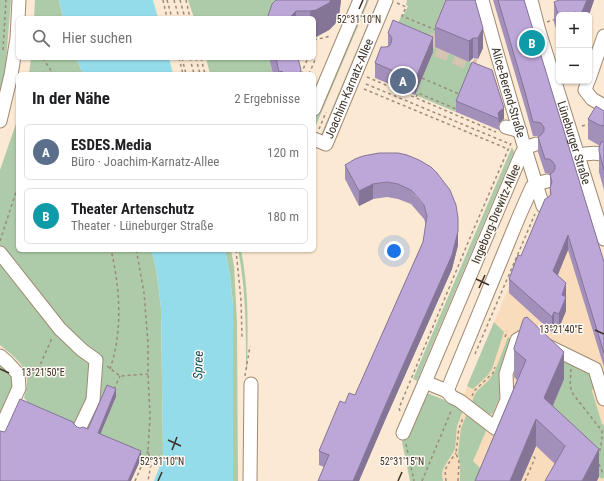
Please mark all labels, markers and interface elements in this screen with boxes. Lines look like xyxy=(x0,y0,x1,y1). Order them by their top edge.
map controls xyxy=(556,12,592,84)
button: + xyxy=(556,12,592,48)
text: 52°31'10"N xyxy=(337,14,381,25)
search box xyxy=(16,16,316,60)
icon: search xyxy=(30,27,52,49)
pin: B xyxy=(519,28,545,58)
text: Hier suchen xyxy=(62,29,132,47)
street label: Joachim-Karnatz-Allee xyxy=(322,36,376,141)
street label: Alice-Berend-Straße xyxy=(488,45,528,140)
button: − xyxy=(556,48,592,84)
pin: A xyxy=(390,66,416,96)
text: In der Nähe xyxy=(32,88,110,108)
text: 2 Ergebnisse xyxy=(234,91,300,106)
street label: Lüneburger Straße xyxy=(554,99,594,187)
text: ESDES.Media xyxy=(71,136,152,154)
text: A xyxy=(42,145,50,160)
text: 120 m xyxy=(267,145,299,160)
text: Büro · Joachim-Karnatz-Allee xyxy=(71,154,219,169)
street label: Ingeborg-Drewitz-Allee xyxy=(469,162,523,266)
text: Theater Artenschutz xyxy=(71,200,194,218)
text: B xyxy=(42,209,50,224)
text: 180 m xyxy=(267,209,299,224)
text: Theater · Lüneburger Straße xyxy=(71,218,213,233)
your location xyxy=(384,241,404,261)
text: 13°21'40"E xyxy=(539,324,583,335)
water label: Spree xyxy=(190,351,206,379)
text: 13°21'50"E xyxy=(21,367,65,378)
text: 52°31'10"N xyxy=(140,456,184,467)
text: 52°31'15"N xyxy=(380,456,424,467)

